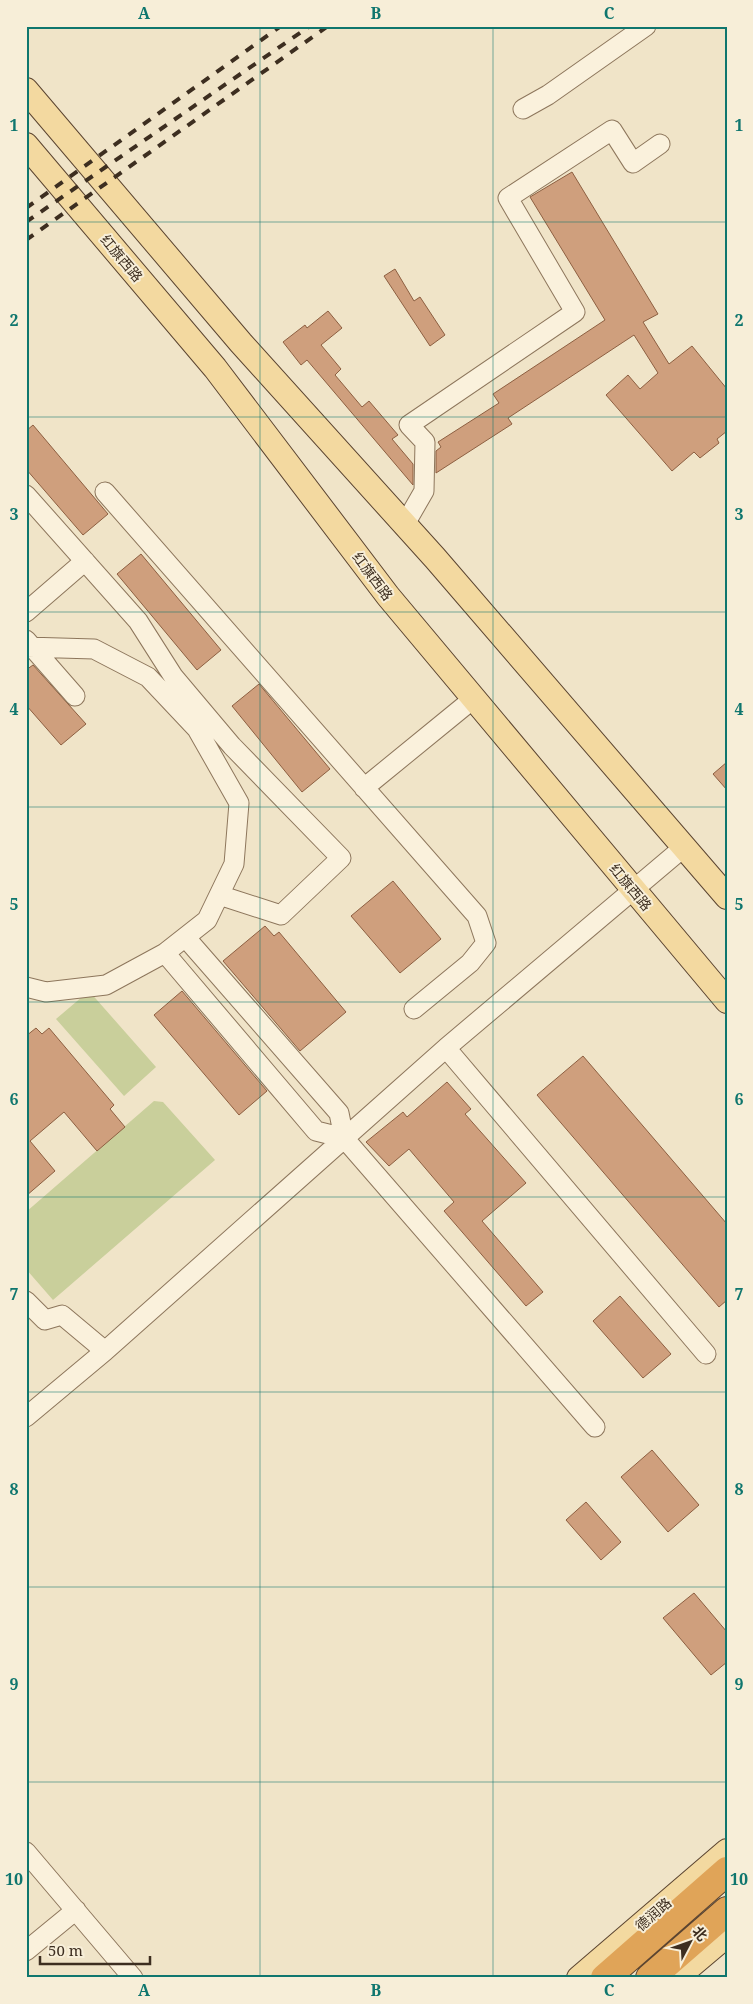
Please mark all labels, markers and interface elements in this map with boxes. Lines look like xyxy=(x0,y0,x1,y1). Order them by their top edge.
text: A xyxy=(138,2,151,24)
text: B xyxy=(371,2,382,24)
text: C xyxy=(604,2,615,24)
text: 1 xyxy=(9,114,19,136)
text: 1 xyxy=(734,114,744,136)
street label: 红旗西路 xyxy=(97,230,147,286)
text: 2 xyxy=(9,309,19,331)
text: 2 xyxy=(734,309,744,331)
text: 3 xyxy=(9,503,19,525)
text: 3 xyxy=(734,503,744,525)
street label: 红旗西路 xyxy=(349,548,397,604)
text: 4 xyxy=(9,698,19,720)
text: 4 xyxy=(734,698,744,720)
street label: 红旗西路 xyxy=(606,859,656,915)
text: 5 xyxy=(9,893,19,915)
text: 5 xyxy=(734,893,744,915)
text: 6 xyxy=(9,1088,19,1110)
text: 6 xyxy=(734,1088,744,1110)
text: 7 xyxy=(9,1283,19,1305)
text: 7 xyxy=(734,1283,744,1305)
text: 8 xyxy=(9,1478,19,1500)
text: 8 xyxy=(734,1478,744,1500)
text: 9 xyxy=(9,1673,19,1695)
text: 9 xyxy=(734,1673,744,1695)
text: 10 xyxy=(5,1868,23,1890)
text: 10 xyxy=(730,1868,748,1890)
street label: 德润路 xyxy=(631,1893,675,1935)
north arrow xyxy=(666,1916,716,1966)
text: 北 xyxy=(688,1922,712,1945)
scale bar xyxy=(40,1934,150,1966)
text: 50 m xyxy=(48,1940,83,1960)
text: A xyxy=(138,1979,151,2001)
text: B xyxy=(371,1979,382,2001)
text: C xyxy=(604,1979,615,2001)

